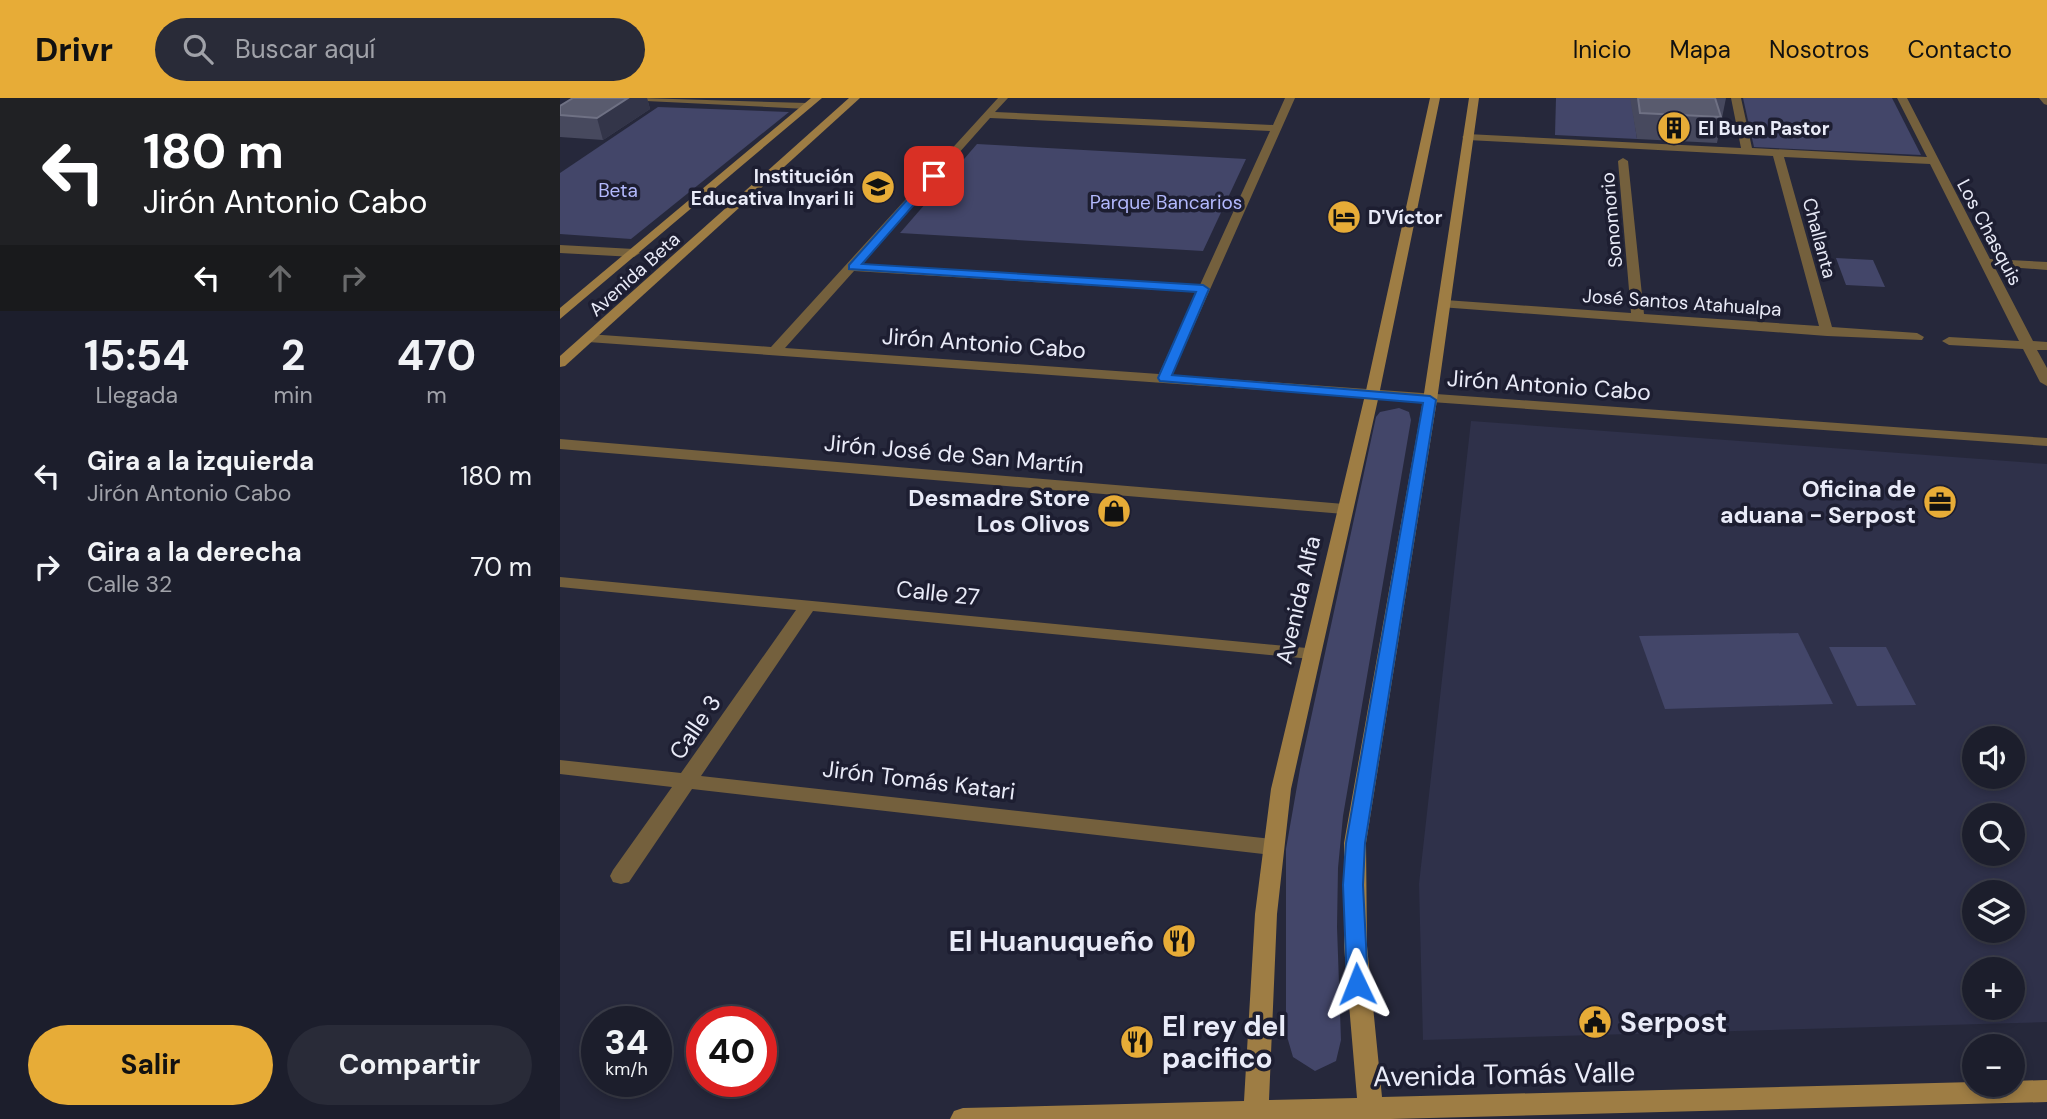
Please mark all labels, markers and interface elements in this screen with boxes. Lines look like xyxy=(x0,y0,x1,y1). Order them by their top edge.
search box xyxy=(155,18,645,81)
text: Drivr xyxy=(35,28,113,71)
icon: search xyxy=(179,30,217,68)
text: Buscar aquí xyxy=(235,32,375,66)
text: Inicio xyxy=(1573,34,1632,65)
text: Mapa xyxy=(1670,34,1731,65)
text: Nosotros xyxy=(1769,34,1870,65)
text: Contacto xyxy=(1908,34,2012,65)
building icon: El Buen Pastor xyxy=(1655,109,1693,147)
place label: El Buen Pastor xyxy=(1698,116,1830,141)
text: 180 m xyxy=(143,119,284,183)
icon: left xyxy=(28,126,119,217)
pin xyxy=(904,146,964,206)
icon: arrive xyxy=(915,157,953,195)
place label: Institución Educativa Inyari Ii xyxy=(691,164,854,211)
school or university icon: Institución Educativa Inyari Ii xyxy=(859,168,897,206)
street label: Sonomorio xyxy=(1595,171,1628,269)
street label: Los Chasquis xyxy=(1951,175,2028,290)
park label: Beta xyxy=(598,178,638,203)
text: Jirón Antonio Cabo xyxy=(143,181,427,223)
park label: Parque Bancarios xyxy=(1090,190,1242,215)
street label: Challanta xyxy=(1797,195,1842,281)
hotel icon: D'Víctor xyxy=(1325,198,1363,236)
place label: D'Víctor xyxy=(1368,205,1443,230)
street label: Avenida Beta xyxy=(583,227,685,322)
icon: left xyxy=(188,259,226,297)
icon: ahead xyxy=(261,259,299,297)
icon: right xyxy=(334,259,372,297)
street label: José Santos Atahualpa xyxy=(1581,283,1782,322)
street label: Jirón Antonio Cabo xyxy=(881,321,1087,365)
text: 15:54 xyxy=(84,328,190,383)
text: 2 xyxy=(281,328,305,383)
text: 470 xyxy=(397,328,476,383)
street label: Jirón Antonio Cabo xyxy=(1446,363,1652,407)
text: Llegada xyxy=(96,380,178,410)
text: min xyxy=(274,380,313,410)
text: m xyxy=(426,380,447,410)
street label: Jirón José de San Martín xyxy=(823,428,1085,480)
text: Gira a la izquierda xyxy=(87,444,314,478)
icon: left xyxy=(28,457,66,495)
text: 180 m xyxy=(460,459,532,493)
place label: Oficina de aduana - Serpost xyxy=(1720,474,1916,530)
text: Jirón Antonio Cabo xyxy=(87,478,291,508)
place label: Desmadre Store Los Olivos xyxy=(908,483,1090,539)
office icon: Oficina de aduana - Serpost xyxy=(1921,483,1959,521)
shop icon: Desmadre Store Los Olivos xyxy=(1095,492,1133,530)
street label: Avenida Alfa xyxy=(1269,533,1327,667)
text: Gira a la derecha xyxy=(87,535,302,569)
icon: right xyxy=(28,548,66,586)
text: 70 m xyxy=(471,550,532,584)
text: Calle 32 xyxy=(87,569,172,599)
street label: Calle 27 xyxy=(895,574,981,612)
street label: Calle 3 xyxy=(662,689,728,765)
map controls xyxy=(1962,726,2025,1097)
button: sound xyxy=(1962,726,2025,789)
street label: Jirón Tomás Katari xyxy=(821,753,1017,807)
button: search xyxy=(1962,803,2025,866)
button: layers xyxy=(1962,880,2025,943)
restaurant icon: El Huanuqueño xyxy=(1160,922,1198,960)
place label: El Huanuqueño xyxy=(949,923,1154,960)
position arrow xyxy=(1320,947,1394,1021)
button: + xyxy=(1962,957,2025,1020)
public building icon: Serpost xyxy=(1576,1003,1614,1041)
place label: Serpost xyxy=(1620,1004,1727,1041)
speed limit sign: 40 xyxy=(686,1006,777,1097)
place label: El rey del pacifico xyxy=(1162,1008,1286,1077)
text: 34 xyxy=(605,1019,648,1065)
restaurant icon: El rey del pacifico xyxy=(1118,1023,1156,1061)
button: Salir xyxy=(28,1025,273,1105)
button: Compartir xyxy=(287,1025,532,1105)
button: − xyxy=(1962,1034,2025,1097)
street label: Avenida Tomás Valle xyxy=(1372,1054,1636,1095)
text: km/h xyxy=(605,1057,648,1081)

